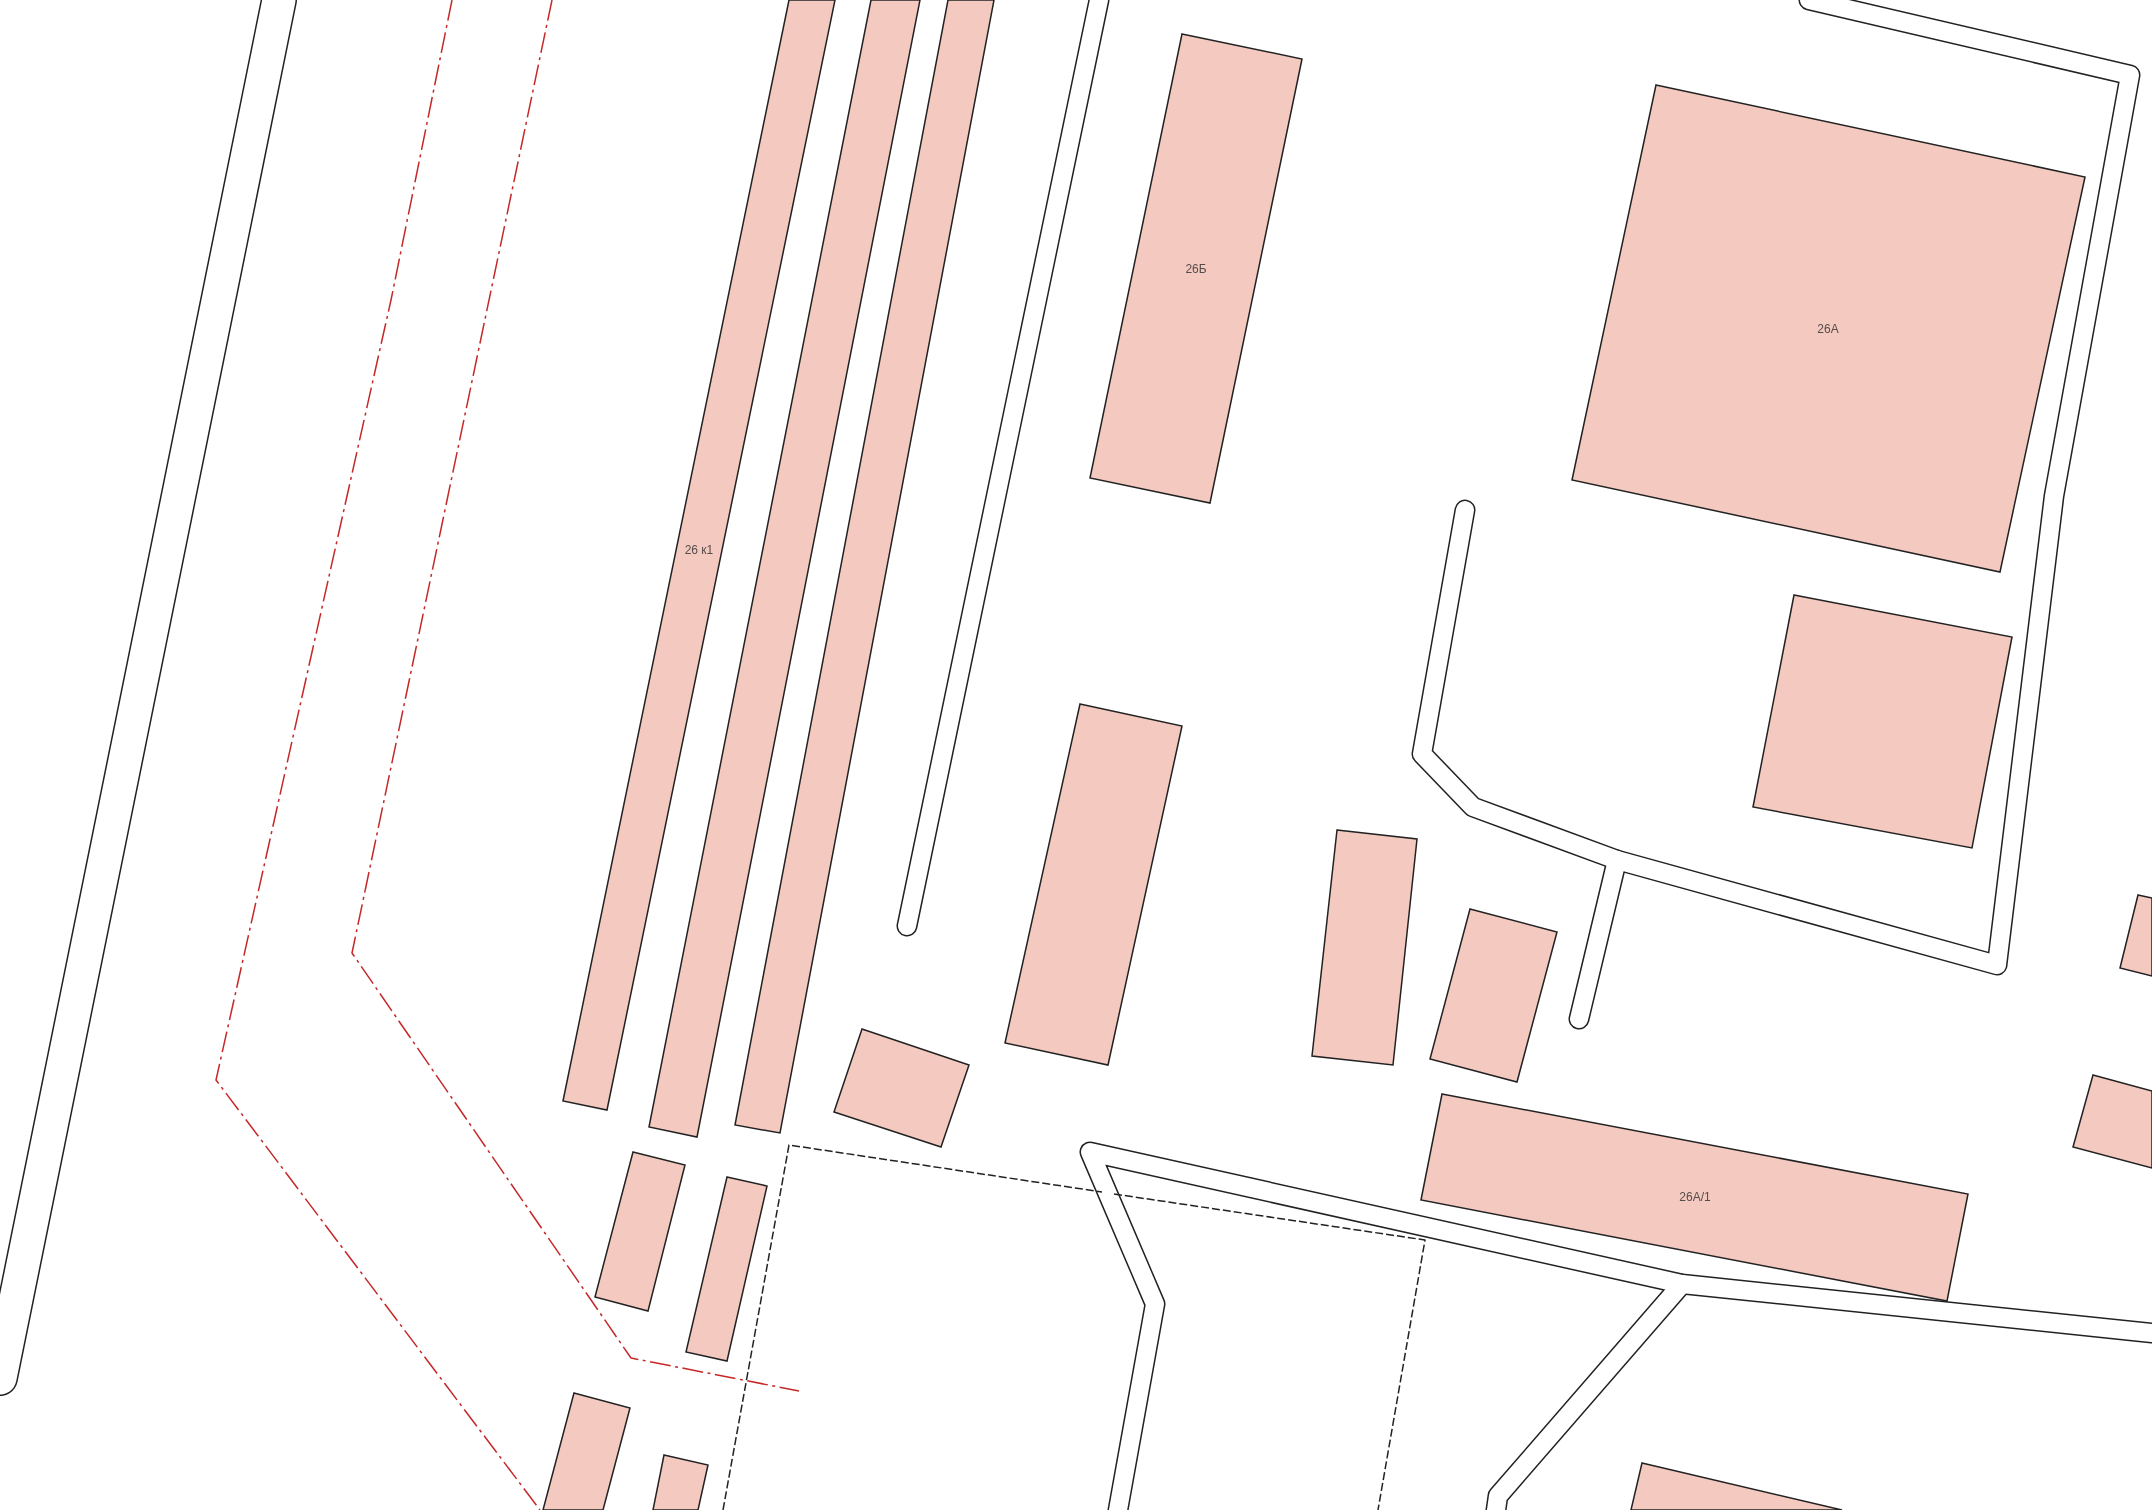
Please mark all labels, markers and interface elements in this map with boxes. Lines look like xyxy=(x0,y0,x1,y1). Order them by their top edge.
house number: 26Б xyxy=(1185,262,1207,276)
house number: 26А xyxy=(1817,322,1839,336)
house number: 26 к1 xyxy=(685,543,714,557)
house number: 26А/1 xyxy=(1679,1190,1711,1204)

